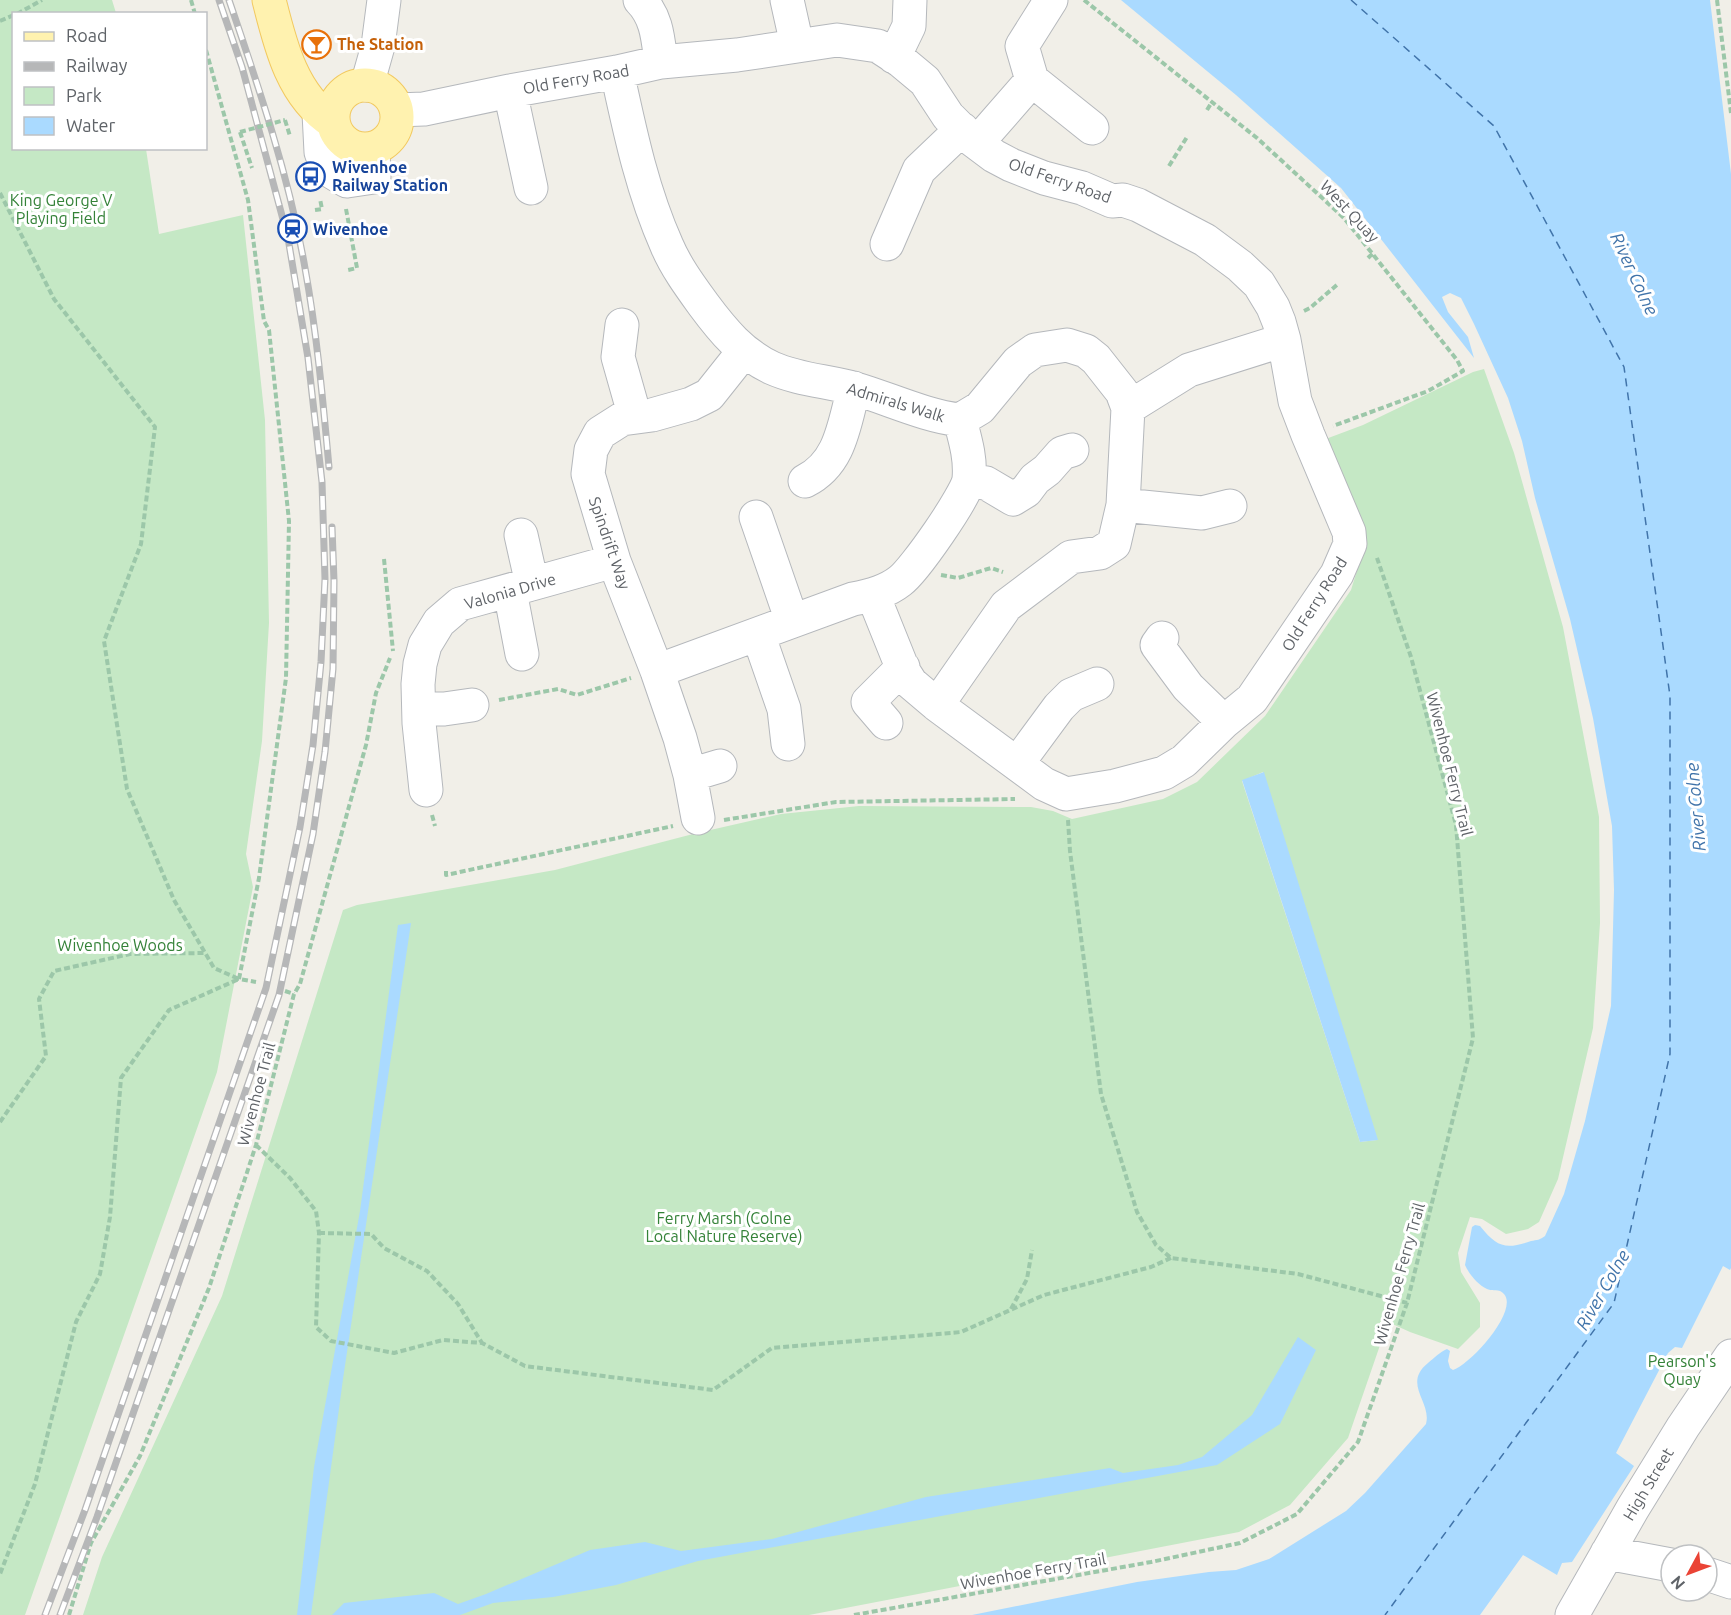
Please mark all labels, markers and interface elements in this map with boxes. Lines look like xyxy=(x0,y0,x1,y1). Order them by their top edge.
legend xyxy=(12,12,207,150)
text: Road xyxy=(66,25,108,45)
bar icon: The Station xyxy=(300,28,332,60)
place label: The Station xyxy=(337,35,424,53)
text: Railway xyxy=(66,55,128,75)
street label: Old Ferry Road xyxy=(521,61,631,97)
text: Park xyxy=(66,85,102,105)
text: Water xyxy=(66,115,116,135)
street label: Old Ferry Road xyxy=(1006,154,1114,206)
place label: Wivenhoe Railway Station xyxy=(332,158,448,194)
bus stop icon: Wivenhoe Railway Station xyxy=(295,160,327,192)
street label: West Quay xyxy=(1317,176,1383,246)
park label: King George V Playing Field xyxy=(10,191,112,227)
station icon: Wivenhoe xyxy=(276,213,308,245)
place label: Wivenhoe xyxy=(313,220,388,238)
water label: River Colne xyxy=(1607,229,1663,318)
street label: Admirals Walk xyxy=(845,379,947,425)
street label: Spindrift Way xyxy=(586,494,634,592)
street label: Old Ferry Road xyxy=(1278,554,1350,654)
street label: Valonia Drive xyxy=(462,569,558,613)
street label: Wivenhoe Ferry Trail xyxy=(1423,690,1477,838)
water label: River Colne xyxy=(1681,762,1709,852)
park label: Wivenhoe Woods xyxy=(57,936,183,954)
street label: Wivenhoe Trail xyxy=(234,1040,278,1148)
street label: Wivenhoe Ferry Trail xyxy=(1370,1201,1428,1347)
park label: Ferry Marsh (Colne Local Nature Reserve) xyxy=(646,1209,802,1246)
water label: River Colne xyxy=(1571,1246,1633,1333)
park label: Pearson's Quay xyxy=(1648,1352,1716,1388)
street label: High Street xyxy=(1619,1444,1677,1524)
north arrow xyxy=(1659,1543,1719,1603)
street label: Wivenhoe Ferry Trail xyxy=(959,1549,1107,1593)
text: N xyxy=(1667,1572,1688,1593)

